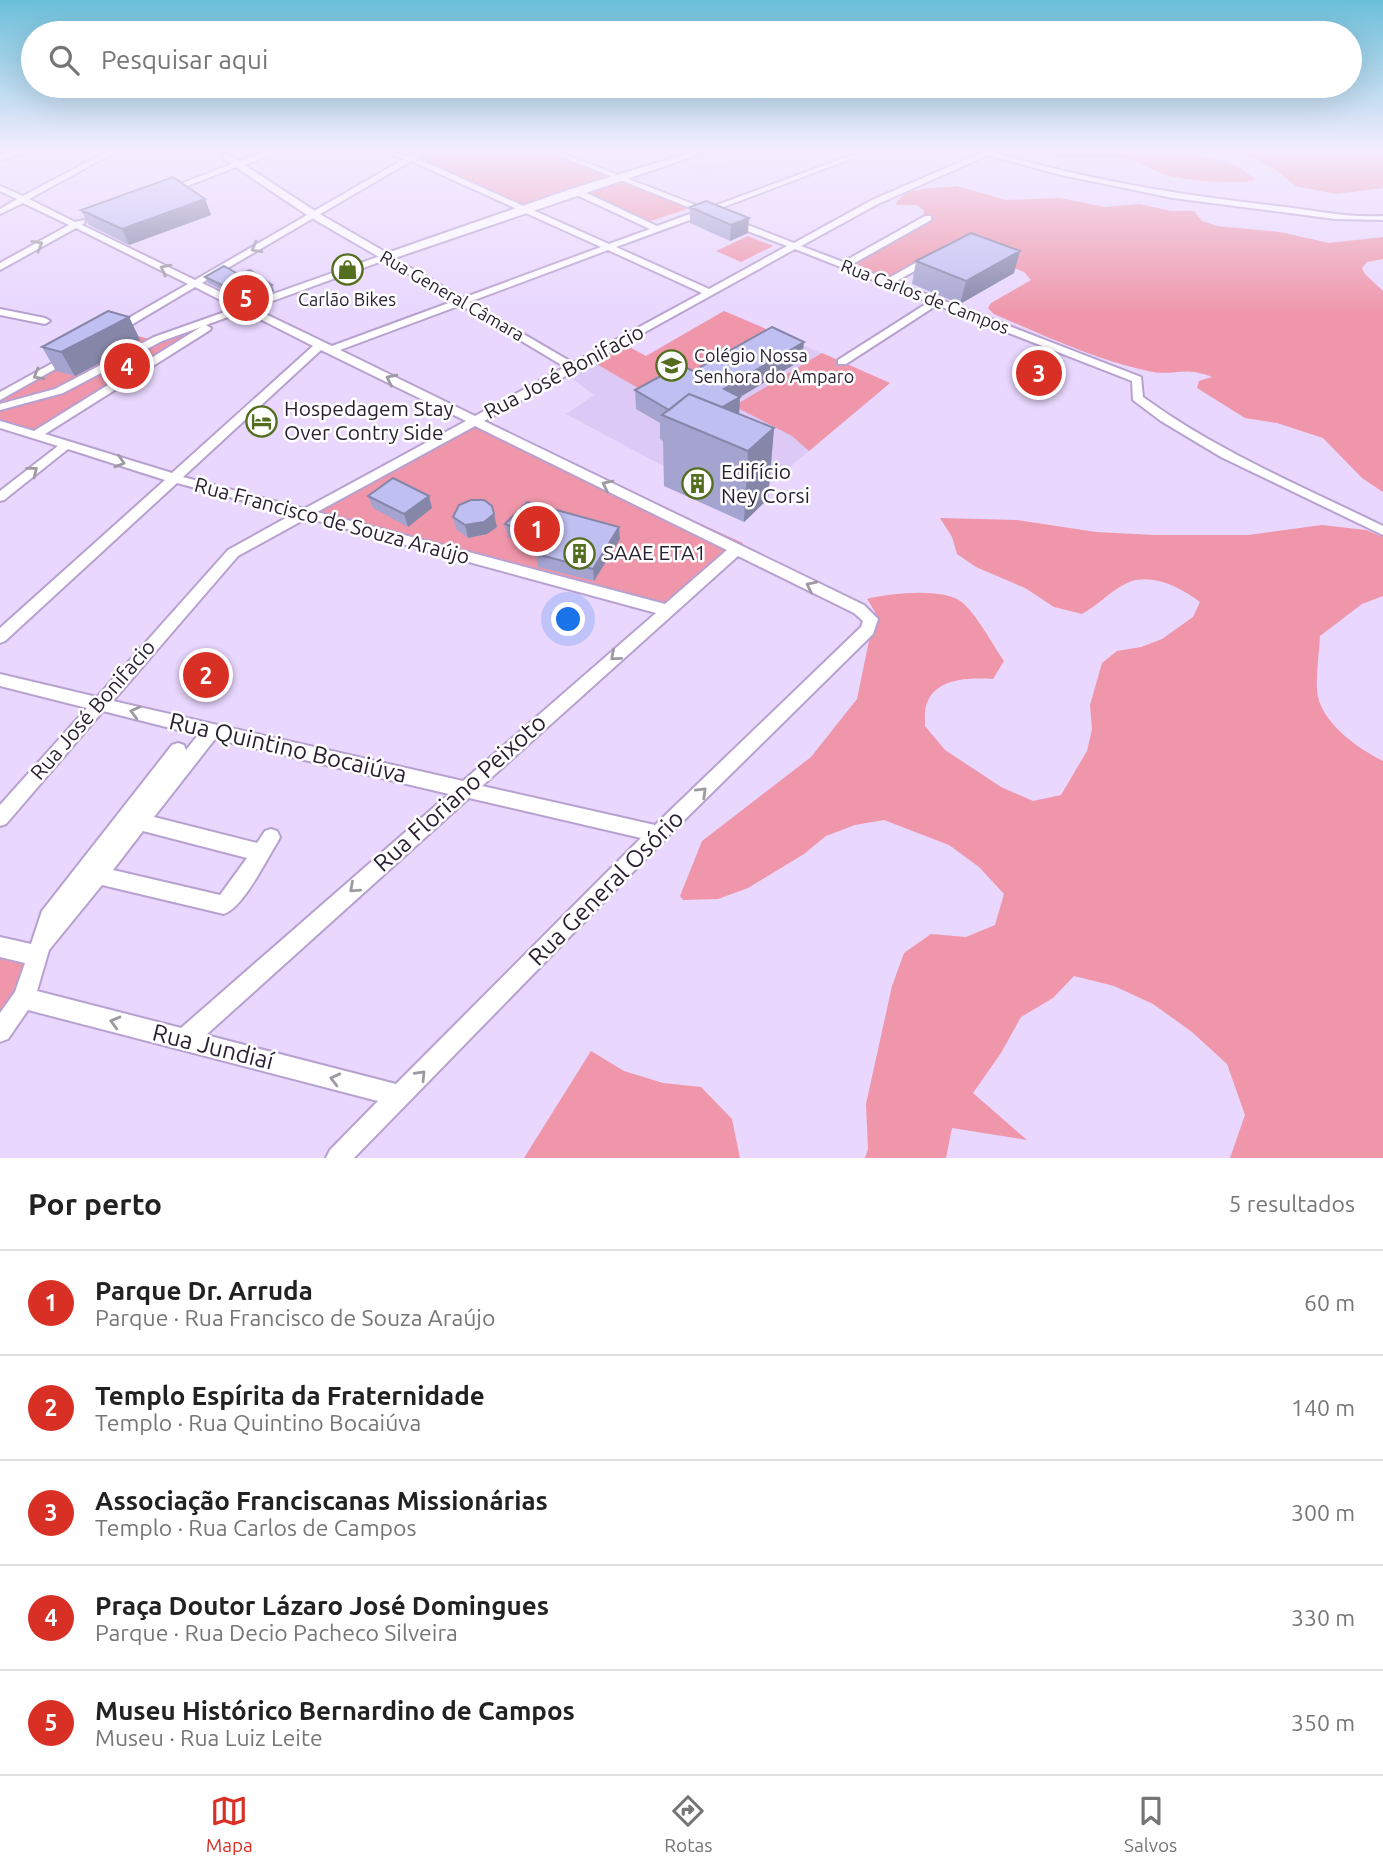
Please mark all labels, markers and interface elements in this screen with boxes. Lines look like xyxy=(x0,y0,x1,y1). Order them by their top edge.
search box xyxy=(21,21,1362,98)
icon: search xyxy=(45,41,83,79)
text: Pesquisar aqui xyxy=(101,45,268,74)
one-way arrow xyxy=(251,240,263,253)
one-way arrow xyxy=(30,241,43,254)
street label: Rua General Câmara xyxy=(377,246,528,345)
shop icon: Carlão Bikes xyxy=(330,252,364,286)
street label: Rua Carlos de Campos xyxy=(838,255,1012,337)
one-way arrow xyxy=(159,263,172,277)
pin: 5 xyxy=(223,272,269,324)
place label: Carlão Bikes xyxy=(298,289,396,309)
street label: Rua José Bonifacio xyxy=(480,319,648,423)
pin: 4 xyxy=(104,340,150,392)
place label: Colégio Nossa Senhora do Amparo xyxy=(694,345,854,386)
pin: 3 xyxy=(1016,347,1062,399)
school or university icon: Colégio Nossa Senhora do Amparo xyxy=(654,349,688,383)
one-way arrow xyxy=(33,366,46,379)
one-way arrow xyxy=(386,374,398,388)
place label: Hospedagem Stay Over Contry Side xyxy=(284,396,454,444)
hotel icon: Hospedagem Stay Over Contry Side xyxy=(244,404,278,438)
one-way arrow xyxy=(113,453,125,468)
place label: Edifício Ney Corsi xyxy=(721,459,810,507)
one-way arrow xyxy=(25,466,38,479)
building icon: Edifício Ney Corsi xyxy=(681,467,715,501)
street label: Rua Francisco de Souza Araújo xyxy=(192,472,472,568)
one-way arrow xyxy=(602,480,614,494)
pin: 1 xyxy=(514,503,560,555)
building icon: SAAE ETA1 xyxy=(563,536,597,570)
place label: SAAE ETA1 xyxy=(603,540,706,564)
one-way arrow xyxy=(806,580,818,594)
your location xyxy=(551,602,585,636)
street label: Rua José Bonifacio xyxy=(25,635,160,784)
one-way arrow xyxy=(610,647,623,660)
pin: 2 xyxy=(183,649,229,701)
one-way arrow xyxy=(129,706,141,720)
street label: Rua Quintino Bocaiúva xyxy=(167,707,410,788)
street label: Rua Floriano Peixoto xyxy=(368,708,551,877)
one-way arrow xyxy=(693,787,706,800)
street label: Rua General Osório xyxy=(523,805,689,971)
one-way arrow xyxy=(349,880,362,892)
one-way arrow xyxy=(109,1016,121,1030)
street label: Rua Jundiaí xyxy=(150,1018,278,1075)
one-way arrow xyxy=(413,1071,426,1084)
one-way arrow xyxy=(330,1073,342,1087)
text: Por perto xyxy=(28,1187,162,1221)
text: 5 resultados xyxy=(1229,1191,1355,1216)
text: Parque Dr. Arruda xyxy=(95,1276,313,1305)
text: 1 xyxy=(45,1290,57,1315)
text: 60 m xyxy=(1304,1290,1355,1315)
text: Parque · Rua Francisco de Souza Araújo xyxy=(95,1305,495,1330)
text: Templo Espírita da Fraternidade xyxy=(95,1381,485,1410)
text: 2 xyxy=(45,1395,57,1420)
text: 140 m xyxy=(1291,1395,1355,1420)
text: Templo · Rua Quintino Bocaiúva xyxy=(95,1410,421,1435)
text: Associação Franciscanas Missionárias xyxy=(95,1486,548,1515)
text: 3 xyxy=(45,1500,57,1525)
text: 300 m xyxy=(1291,1500,1355,1525)
text: Templo · Rua Carlos de Campos xyxy=(95,1515,416,1540)
text: Praça Doutor Lázaro José Domingues xyxy=(95,1591,549,1620)
text: 4 xyxy=(45,1605,57,1630)
text: 330 m xyxy=(1291,1605,1355,1630)
text: Parque · Rua Decio Pacheco Silveira xyxy=(95,1620,458,1645)
text: Museu Histórico Bernardino de Campos xyxy=(95,1696,575,1725)
text: 5 xyxy=(45,1710,57,1735)
text: 350 m xyxy=(1291,1710,1355,1735)
text: Museu · Rua Luiz Leite xyxy=(95,1725,323,1750)
tab: Mapa xyxy=(206,1792,253,1856)
tab: Rotas xyxy=(664,1792,713,1856)
tab: Salvos xyxy=(1124,1792,1177,1856)

